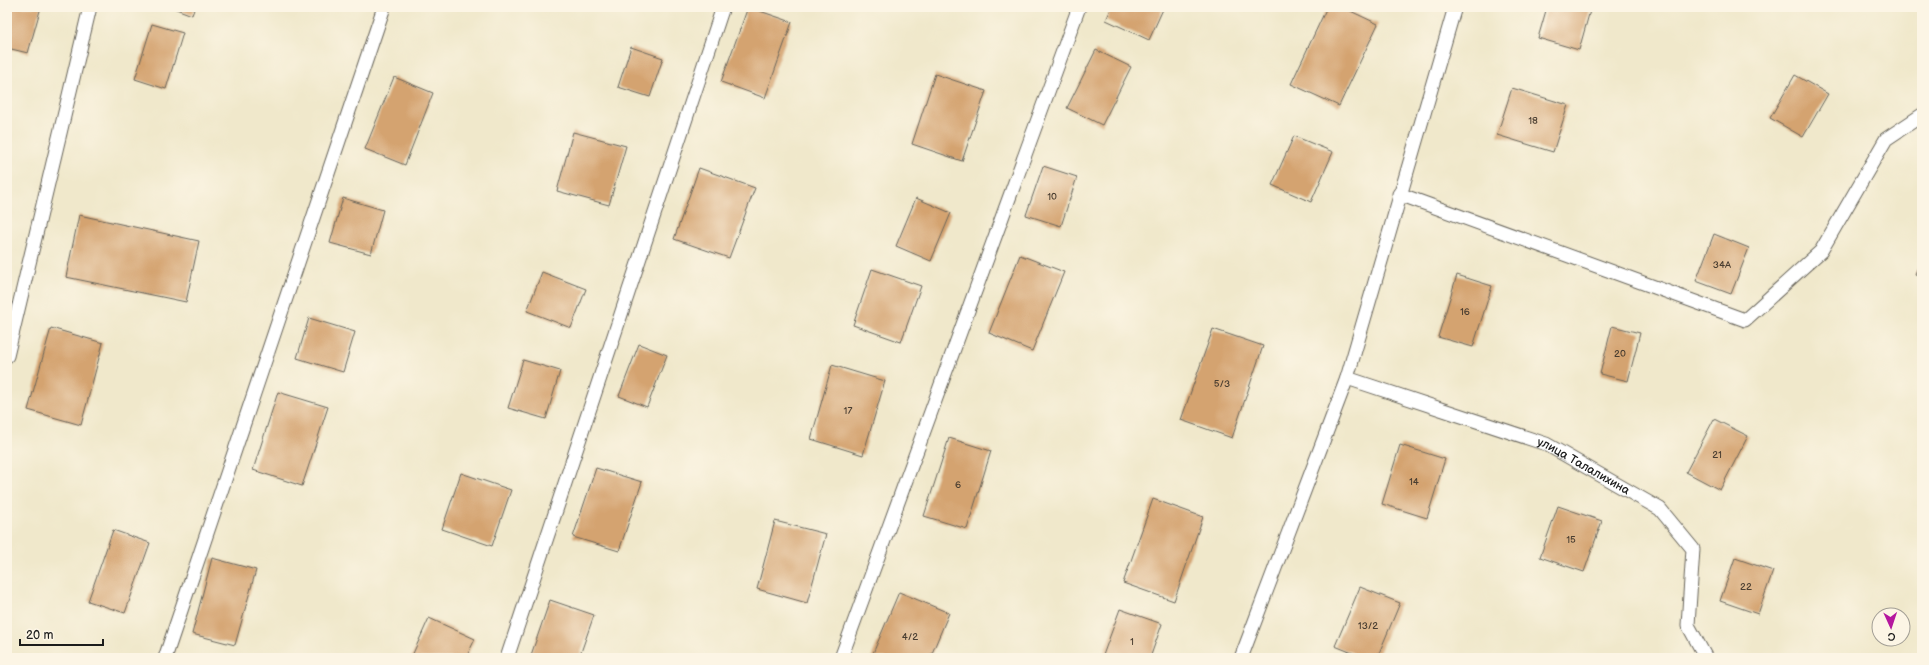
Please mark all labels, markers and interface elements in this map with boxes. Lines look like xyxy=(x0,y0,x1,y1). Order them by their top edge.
house number: 18 xyxy=(1528,115,1538,127)
house number: 10 xyxy=(1047,191,1057,203)
house number: 34А xyxy=(1713,259,1732,271)
house number: 16 xyxy=(1460,306,1470,318)
house number: 20 xyxy=(1614,348,1626,360)
house number: 5/3 xyxy=(1214,378,1230,390)
house number: 17 xyxy=(844,405,852,417)
street label: улица Талалихина xyxy=(1535,435,1632,498)
house number: 21 xyxy=(1712,449,1722,461)
house number: 14 xyxy=(1409,476,1419,488)
house number: 6 xyxy=(955,479,961,491)
house number: 15 xyxy=(1566,534,1576,546)
house number: 22 xyxy=(1740,581,1752,593)
north arrow xyxy=(1871,607,1911,647)
house number: 13/2 xyxy=(1358,620,1378,632)
scale bar xyxy=(20,621,103,647)
text: 20 m xyxy=(26,628,53,643)
text: С xyxy=(1887,630,1896,643)
house number: 4/2 xyxy=(902,631,918,643)
house number: 1 xyxy=(1130,636,1134,648)

